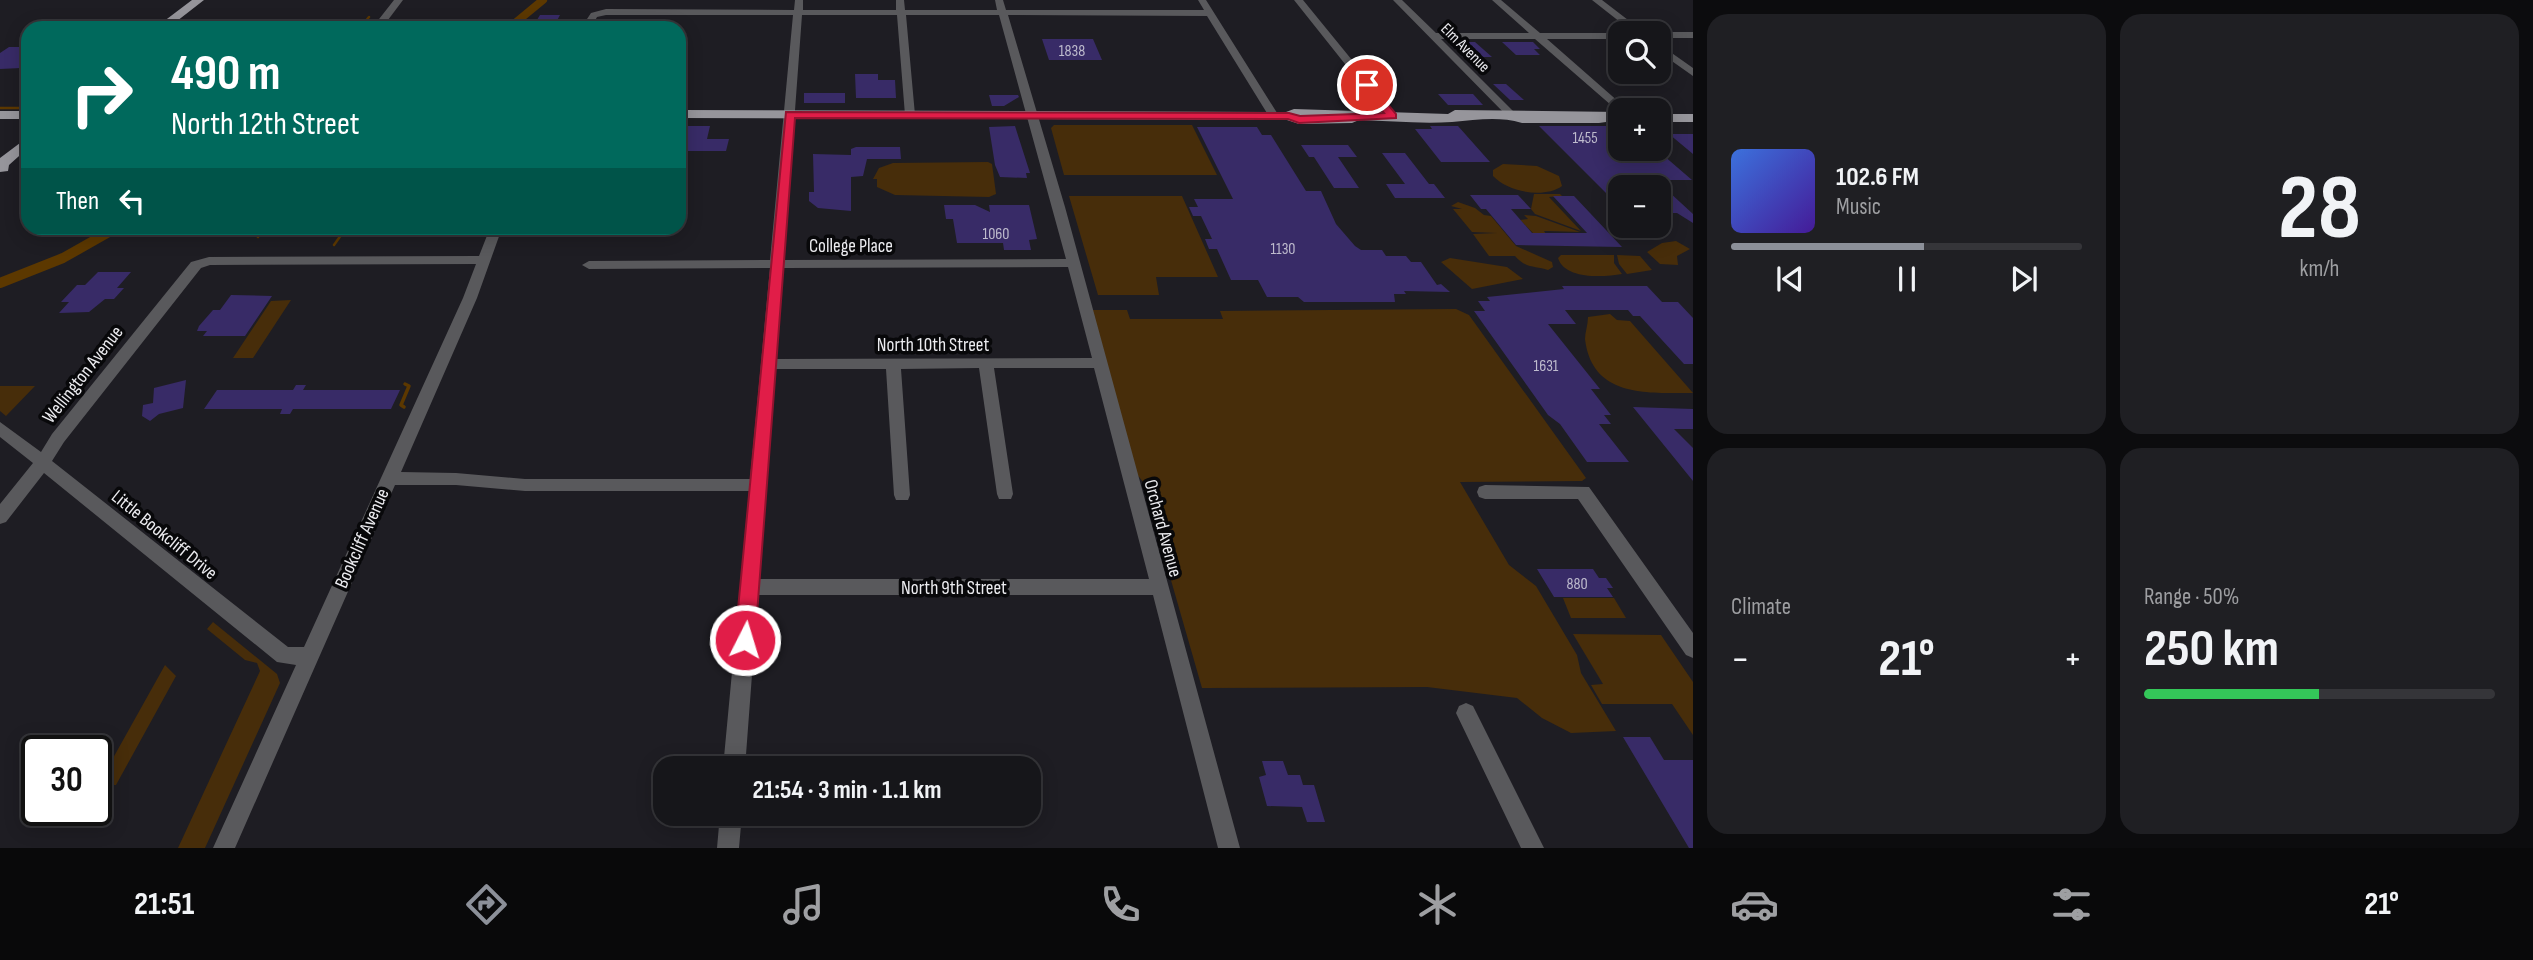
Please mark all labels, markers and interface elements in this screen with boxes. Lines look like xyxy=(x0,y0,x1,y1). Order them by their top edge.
street label: Elm Avenue xyxy=(1436,20,1493,77)
map controls xyxy=(1608,21,1671,238)
button: search xyxy=(1608,21,1671,84)
house number: 1838 xyxy=(1059,42,1085,61)
text: 490 m xyxy=(171,45,281,104)
icon: right xyxy=(56,49,147,140)
pin xyxy=(1337,55,1397,115)
icon: arrive xyxy=(1348,66,1386,104)
button: + xyxy=(1608,98,1671,161)
text: North 12th Street xyxy=(171,105,360,144)
house number: 1455 xyxy=(1572,129,1598,148)
text: 28 xyxy=(2278,155,2361,264)
text: 102.6 FM xyxy=(1836,162,1919,193)
button: − xyxy=(1608,175,1671,238)
icon: left xyxy=(113,182,151,220)
text: Then xyxy=(56,186,99,217)
text: Music xyxy=(1836,193,1881,221)
house number: 1060 xyxy=(983,225,1009,244)
street label: College Place xyxy=(809,235,893,258)
house number: 1130 xyxy=(1270,240,1296,259)
text: km/h xyxy=(2300,255,2339,283)
icon: previous xyxy=(1771,260,1809,298)
icon: pause xyxy=(1888,260,1926,298)
icon: next xyxy=(2005,260,2043,298)
street label: Wellington Avenue xyxy=(38,322,128,428)
street label: North 10th Street xyxy=(877,334,989,357)
house number: 1631 xyxy=(1534,357,1559,376)
street label: Orchard Avenue xyxy=(1138,477,1187,580)
street label: Little Bookcliff Drive xyxy=(106,485,222,585)
street label: Bookcliff Avenue xyxy=(330,485,395,592)
house number: 880 xyxy=(1566,575,1588,594)
street label: North 9th Street xyxy=(901,577,1007,600)
text: Range · 50% xyxy=(2144,583,2239,611)
text: Climate xyxy=(1731,593,1791,621)
position arrow xyxy=(708,603,782,677)
text: 250 km xyxy=(2144,618,2279,681)
text: 21° xyxy=(1878,628,1935,691)
text: − xyxy=(1731,637,1750,682)
text: + xyxy=(2063,637,2082,682)
speed limit sign: 30 xyxy=(21,735,112,826)
text: 21:54 · 3 min · 1.1 km xyxy=(753,775,941,806)
icon: directions xyxy=(462,880,511,929)
icon: music xyxy=(779,880,828,929)
icon: phone xyxy=(1096,880,1145,929)
icon: climate xyxy=(1413,880,1462,929)
icon: car xyxy=(1730,880,1779,929)
icon: filters xyxy=(2047,880,2096,929)
text: 21:51 xyxy=(134,885,194,924)
text: 21° xyxy=(2364,885,2399,924)

